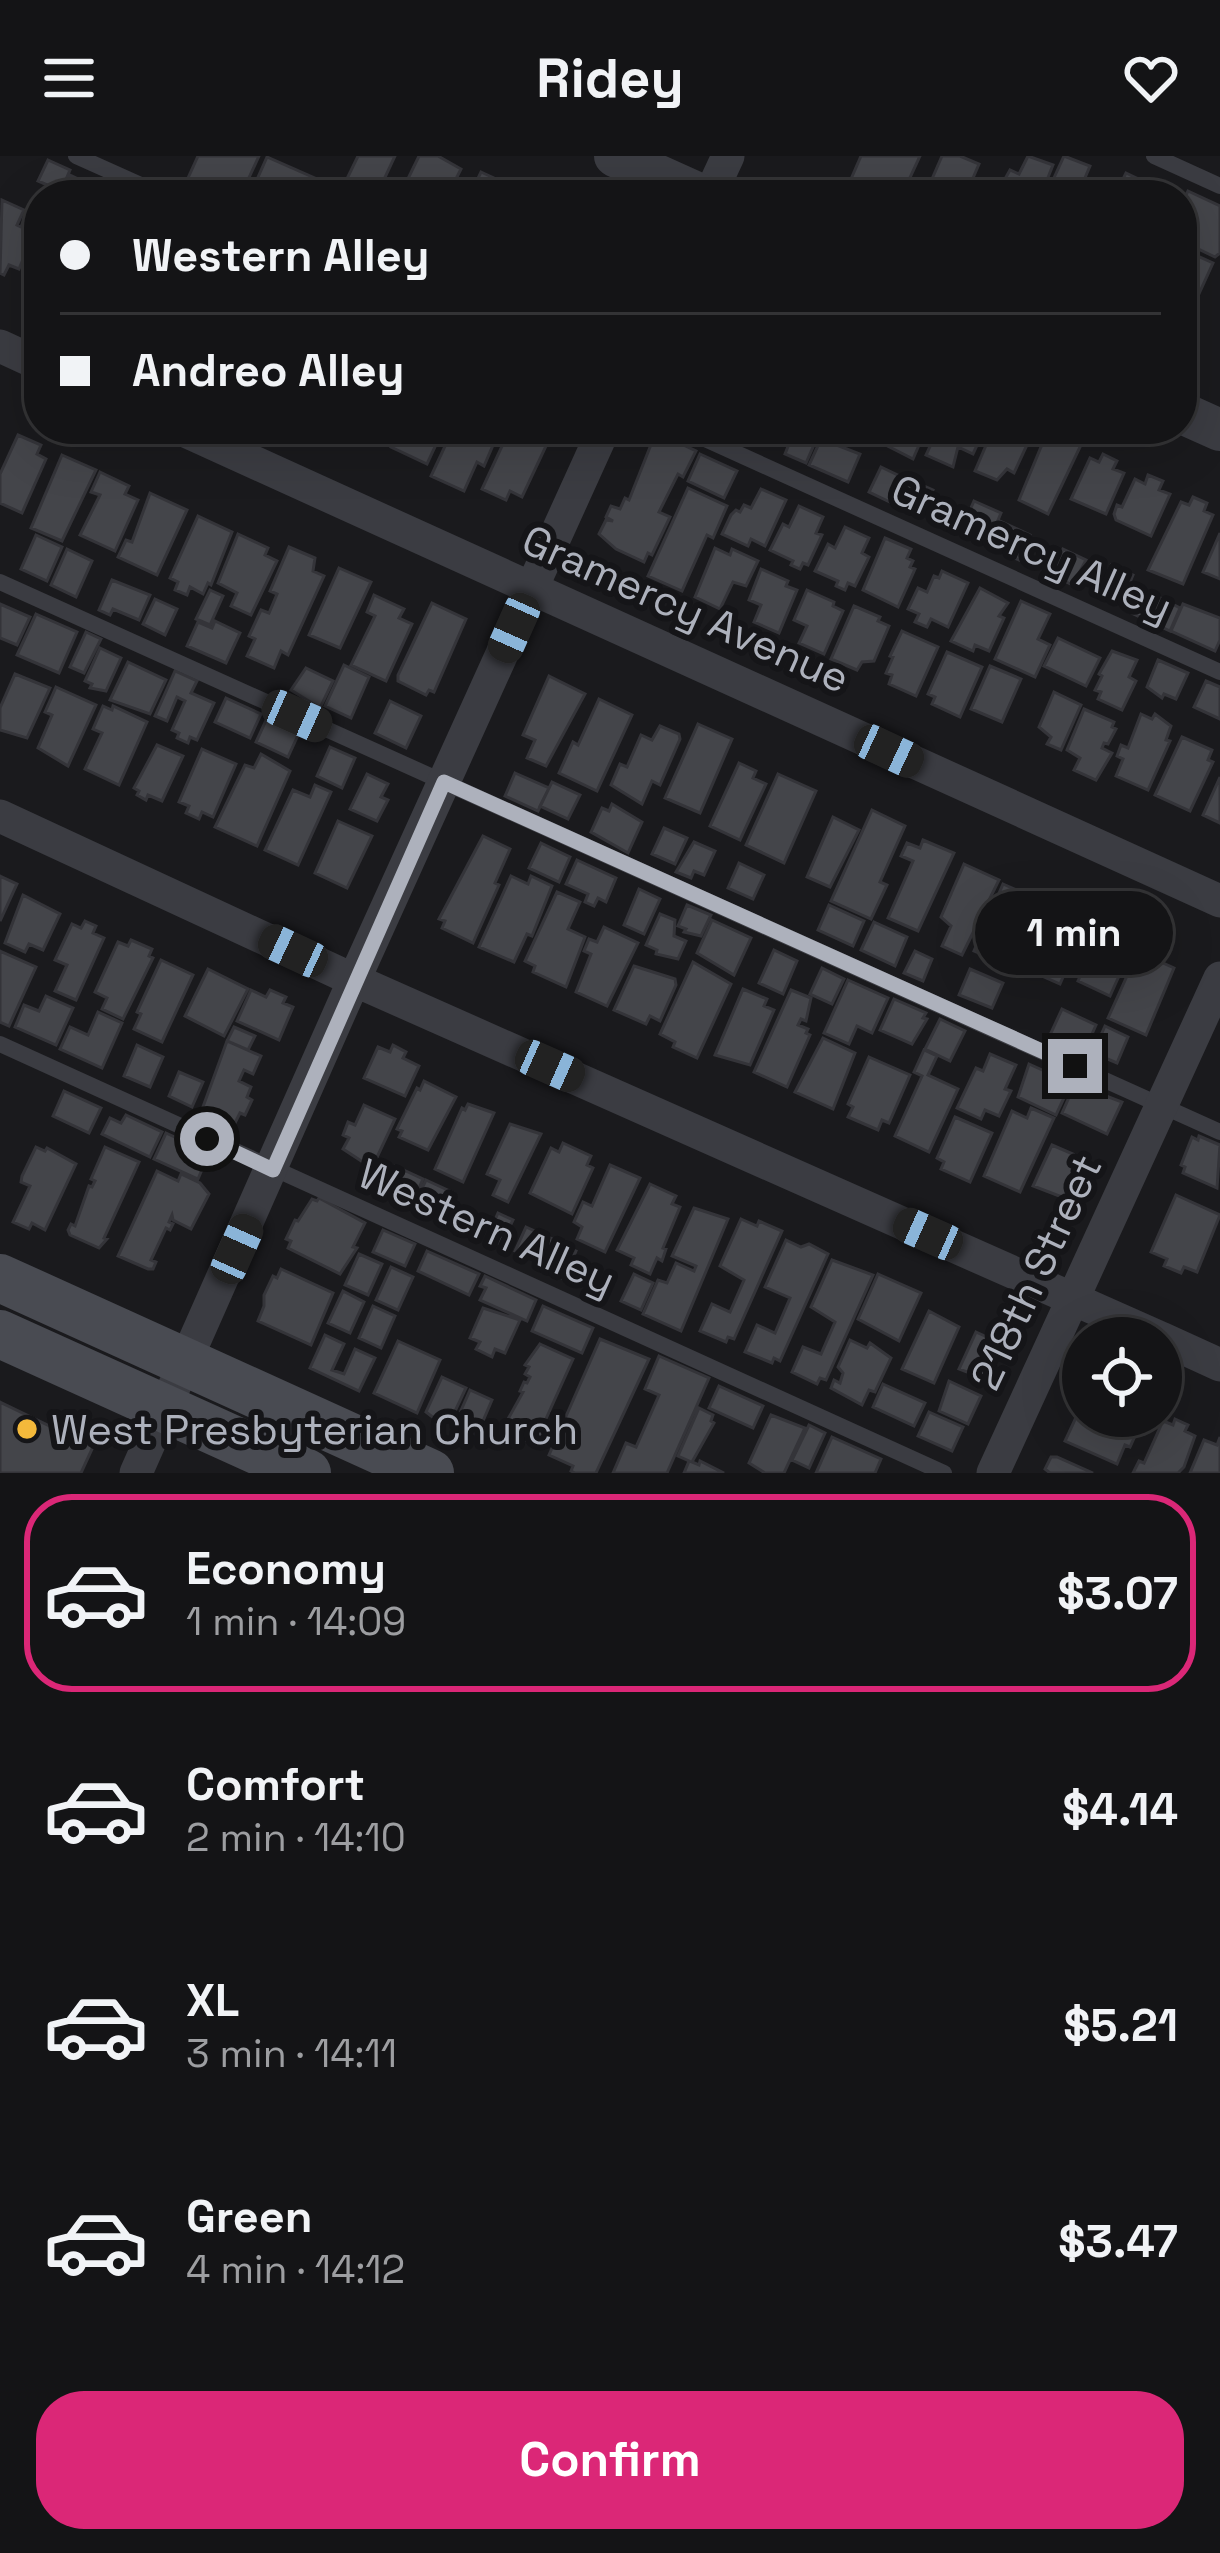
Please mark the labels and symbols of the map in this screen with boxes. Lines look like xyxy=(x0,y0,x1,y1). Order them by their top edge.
street label: Gramercy Alley xyxy=(883,462,1181,634)
street label: Gramercy Avenue xyxy=(514,513,858,705)
car xyxy=(483,588,545,668)
car xyxy=(257,685,337,747)
car xyxy=(849,719,929,783)
callout: 1 min xyxy=(976,892,1174,976)
car xyxy=(253,919,333,983)
car xyxy=(510,1035,590,1097)
route end xyxy=(1048,1039,1102,1093)
route start xyxy=(180,1112,234,1166)
street label: 218th Street xyxy=(958,1146,1114,1398)
street label: Western Alley xyxy=(350,1147,624,1307)
car xyxy=(888,1203,968,1265)
car xyxy=(206,1209,268,1289)
place label: West Presbyterian Church xyxy=(51,1403,578,1456)
marker: West Presbyterian Church xyxy=(14,1416,40,1442)

